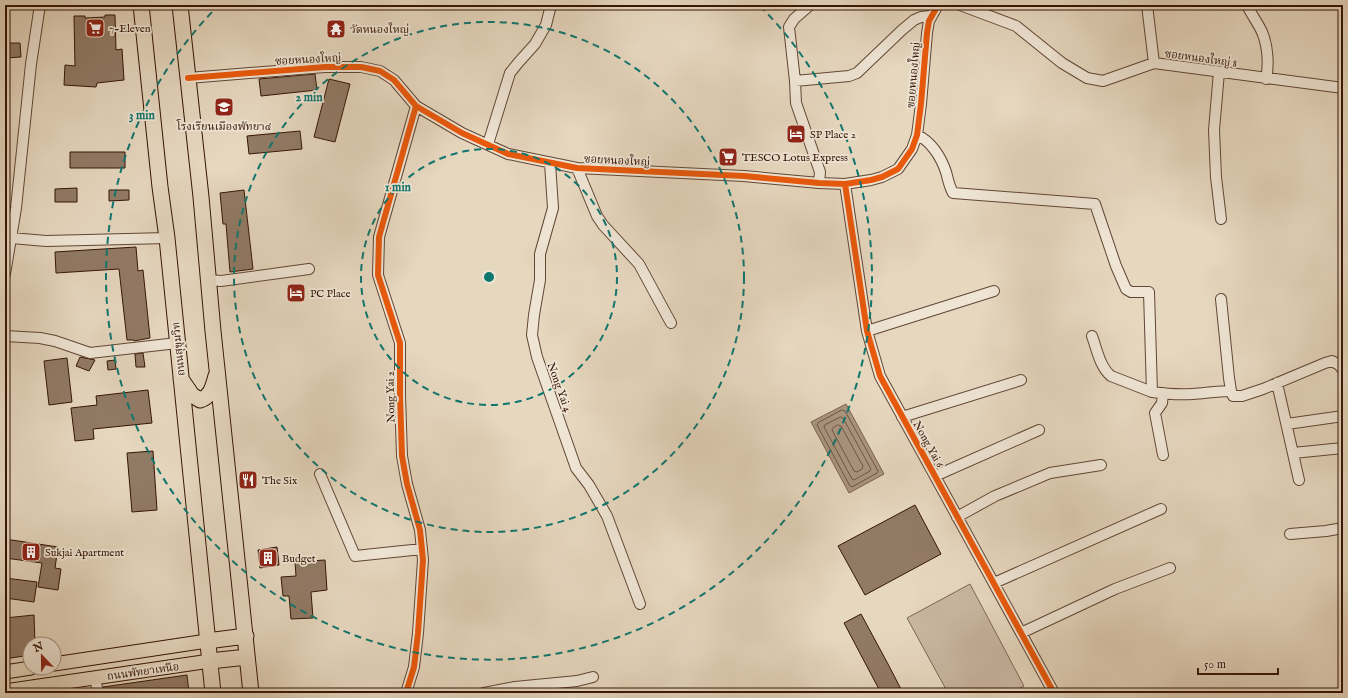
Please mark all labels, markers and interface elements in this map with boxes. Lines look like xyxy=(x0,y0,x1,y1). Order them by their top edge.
supermarket icon: 7-Eleven xyxy=(84,17,106,39)
temple icon: วัดหนองใหญ่ xyxy=(325,18,347,40)
place label: 7-Eleven xyxy=(109,22,151,36)
place label: วัดหนองใหญ่ xyxy=(350,22,409,37)
street label: ซอยหนองใหญ่ xyxy=(903,41,924,109)
street label: ซอยหนองใหญ่ 8 xyxy=(1164,46,1238,71)
street label: ซอยหนองใหญ่ xyxy=(275,50,341,69)
text: 2 min xyxy=(295,90,323,105)
school or university icon: โรงเรียนเมืองพัทยา๔ xyxy=(213,96,235,118)
text: 3 min xyxy=(129,108,156,123)
place label: โรงเรียนเมืองพัทยา๔ xyxy=(176,119,271,134)
hotel icon: SP Place 2 xyxy=(785,123,807,145)
place label: SP Place 2 xyxy=(810,128,856,142)
supermarket icon: TESCO Lotus Express xyxy=(717,146,739,168)
street label: ซอยหนองใหญ่ xyxy=(584,151,650,170)
place label: TESCO Lotus Express xyxy=(742,151,848,165)
text: 1 min xyxy=(385,180,412,195)
centre of rings xyxy=(482,270,496,284)
hotel icon: PC Place xyxy=(285,282,307,304)
place label: PC Place xyxy=(310,287,351,301)
street label: ถนนสุขุมวิท xyxy=(169,321,189,377)
street label: Nong Yai 4 xyxy=(544,361,575,415)
street label: Nong Yai 2 xyxy=(384,371,398,423)
street label: Nong Yai 6 xyxy=(910,419,947,471)
restaurant icon: The Six xyxy=(237,469,259,491)
place label: The Six xyxy=(262,474,298,488)
building icon: Sukjai Apartment xyxy=(20,541,42,563)
place label: Sukjai Apartment xyxy=(45,546,124,560)
building icon: Budget xyxy=(257,547,279,569)
place label: Budget xyxy=(282,552,316,566)
north arrow xyxy=(22,636,62,676)
text: N xyxy=(31,639,46,656)
scale bar xyxy=(1198,650,1278,676)
text: 50 m xyxy=(1204,657,1226,672)
street label: ถนนพัทยาเหนือ xyxy=(106,660,180,684)

